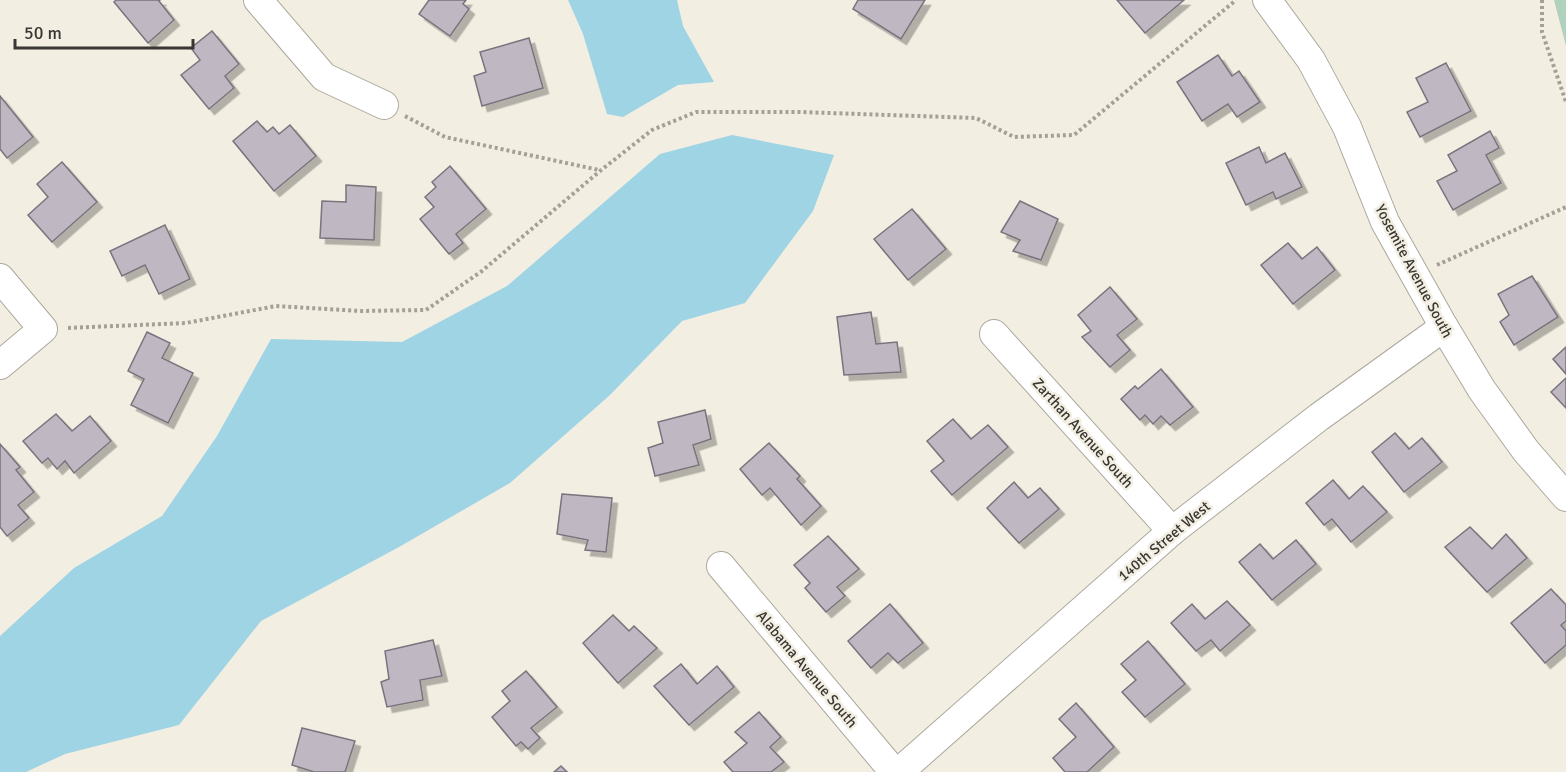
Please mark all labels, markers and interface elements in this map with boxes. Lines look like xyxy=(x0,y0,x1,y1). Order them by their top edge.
scale bar xyxy=(15,12,194,50)
text: 50 m xyxy=(24,22,62,44)
street label: Yosemite Avenue South xyxy=(1371,201,1457,341)
street label: Zarthan Avenue South xyxy=(1029,374,1137,492)
street label: 140th Street West xyxy=(1114,497,1214,585)
street label: Alabama Avenue South xyxy=(753,607,861,731)

